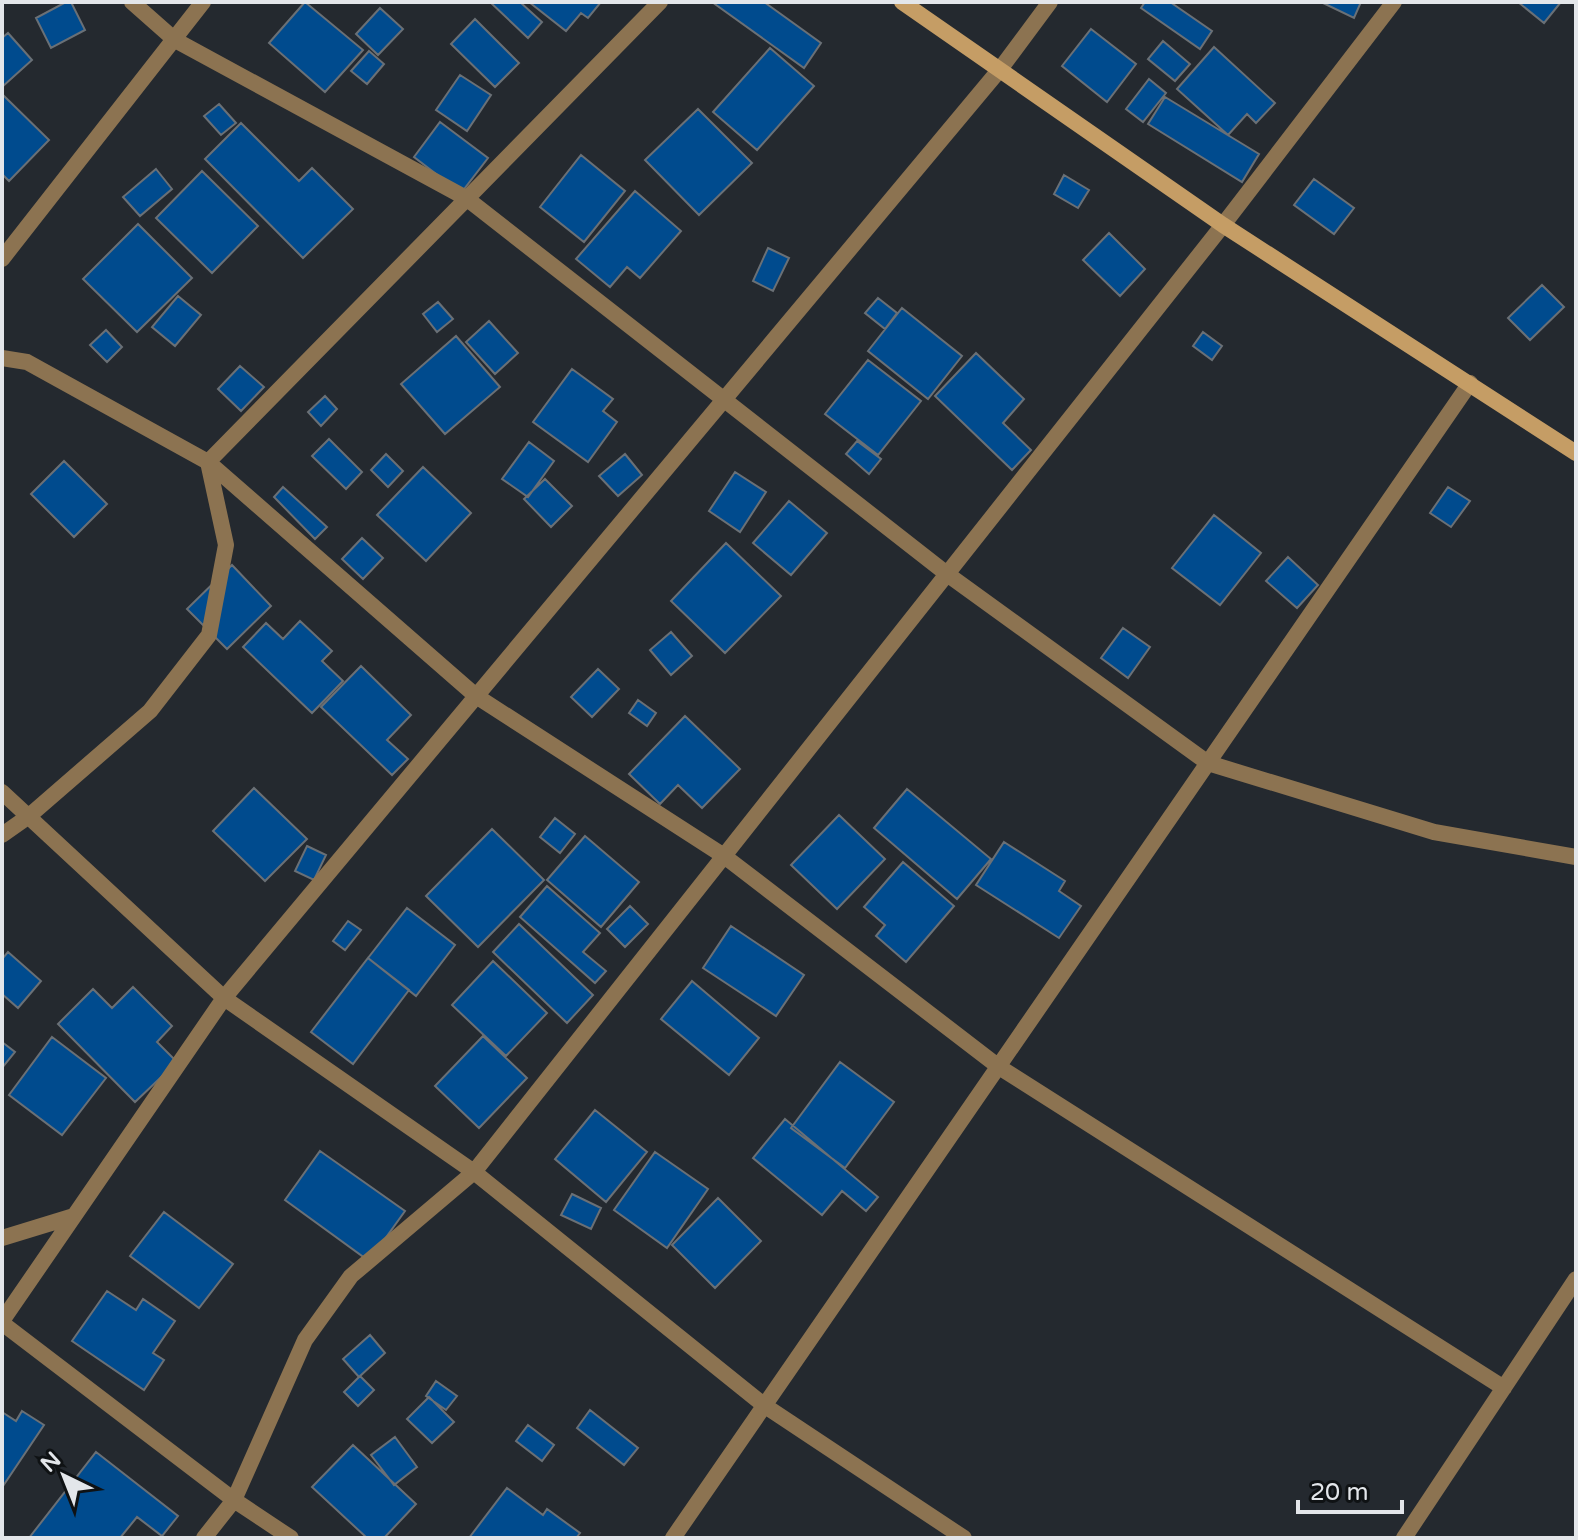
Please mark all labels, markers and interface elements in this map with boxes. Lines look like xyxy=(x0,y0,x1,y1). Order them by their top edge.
north arrow xyxy=(24,1436,104,1516)
text: N xyxy=(36,1447,66,1478)
scale bar xyxy=(1298,1464,1402,1514)
text: 20 m xyxy=(1310,1478,1368,1507)

